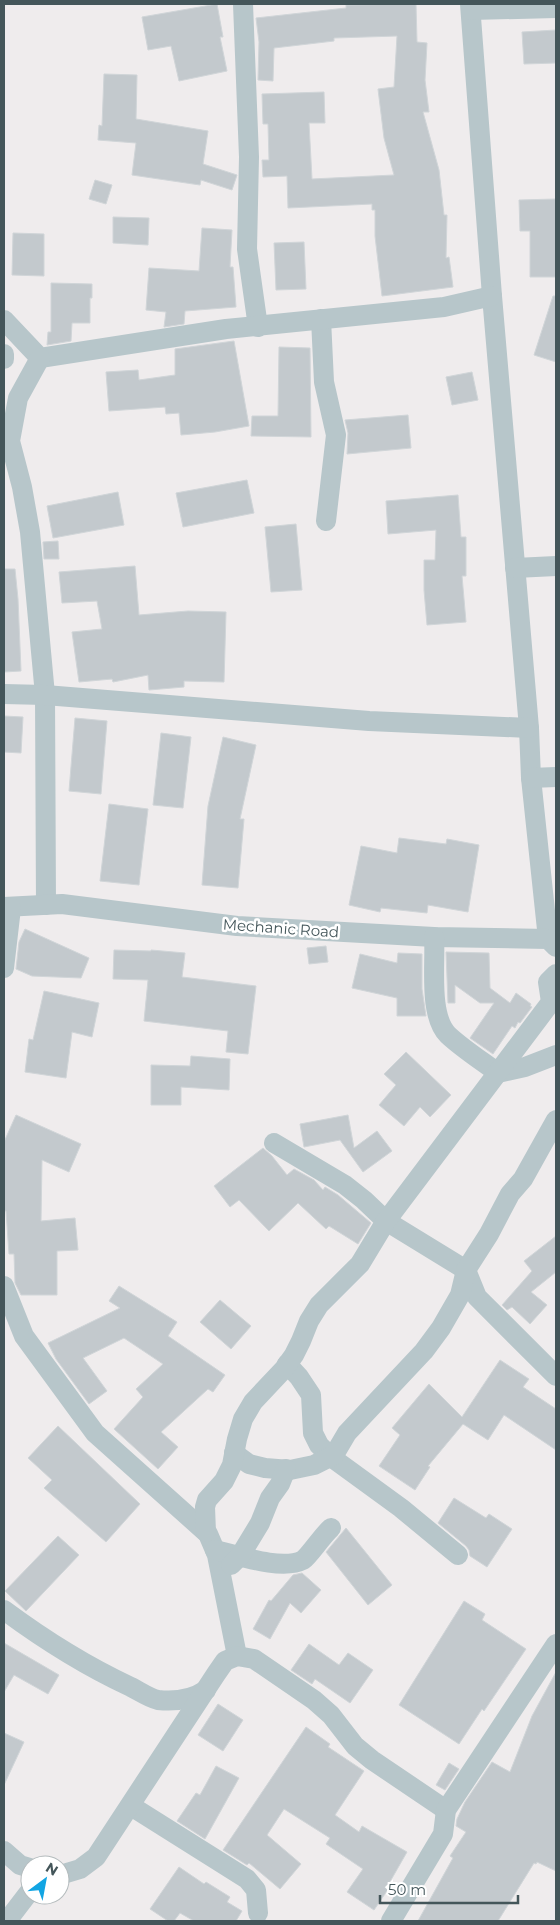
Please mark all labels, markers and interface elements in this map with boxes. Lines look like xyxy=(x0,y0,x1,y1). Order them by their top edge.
street label: Mechanic Road xyxy=(222,914,340,942)
north arrow xyxy=(20,1855,70,1905)
text: N xyxy=(42,1858,61,1880)
scale bar xyxy=(380,1872,518,1904)
text: 50 m xyxy=(388,1880,426,1899)

